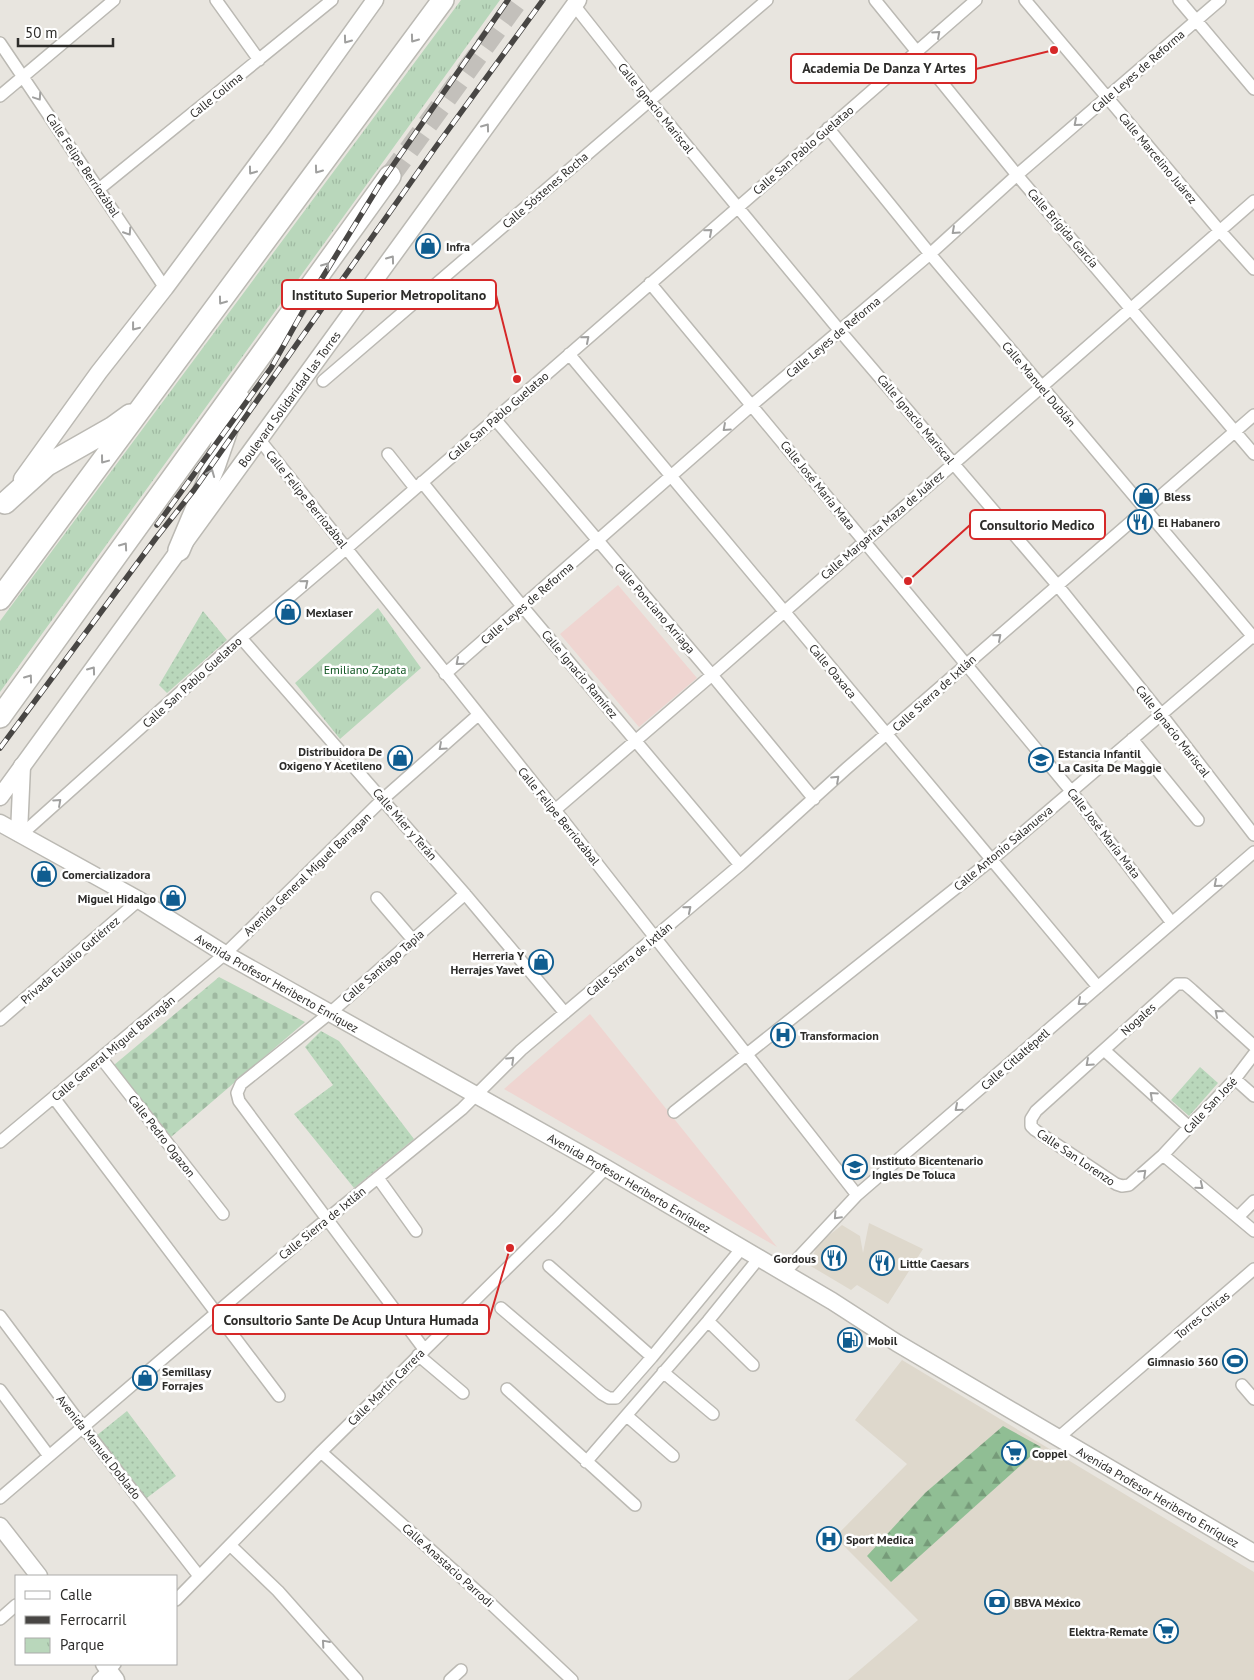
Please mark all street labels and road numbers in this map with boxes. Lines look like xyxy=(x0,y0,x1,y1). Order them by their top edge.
street label: Calle Leyes de Reforma xyxy=(1088,26,1188,115)
street label: Calle Ignacio Mariscal xyxy=(615,60,697,157)
street label: Calle Colima xyxy=(186,69,246,121)
street label: Calle San Pablo Guelatao xyxy=(750,102,856,198)
street label: Calle Felipe Berriozábal xyxy=(43,110,124,220)
street label: Calle Marcelino Juárez xyxy=(1116,110,1200,206)
street label: Calle Sóstenes Rocha xyxy=(499,149,591,231)
street label: Calle Brígida García xyxy=(1024,185,1102,271)
street label: Calle Leyes de Reforma xyxy=(783,293,883,381)
street label: Boulevard Solidaridad las Torres xyxy=(234,328,343,470)
street label: Calle Manuel Dublán xyxy=(999,338,1079,430)
street label: Calle San Pablo Guelatao xyxy=(445,368,551,464)
street label: Calle Ignacio Mariscal xyxy=(874,371,958,467)
street label: Calle José María Mata xyxy=(777,437,859,533)
street label: Calle Felipe Berriozábal xyxy=(263,447,351,551)
street label: Calle Margarita Maza de Juárez xyxy=(817,467,947,583)
street label: Calle Leyes de Reforma xyxy=(477,558,577,647)
street label: Calle Ponciano Arriaga xyxy=(612,560,699,656)
street label: Calle Ignacio Ramírez xyxy=(539,627,621,721)
street label: Calle San Pablo Guelatao xyxy=(139,633,245,731)
street label: Calle Oaxaca xyxy=(806,641,860,701)
street label: Calle Sierra de Ixtlán xyxy=(889,651,979,735)
street label: Calle Ignacio Mariscal xyxy=(1133,682,1214,780)
street label: Calle Felipe Berriozábal xyxy=(515,764,603,868)
street label: Calle Mier y Terán xyxy=(370,785,440,863)
street label: Calle José María Mata xyxy=(1064,785,1144,881)
street label: Calle Antonio Salanueva xyxy=(951,802,1055,894)
street label: Avenida General Miguel Barragan xyxy=(240,809,374,939)
street label: Privada Eulalio Gutiérrez xyxy=(17,913,123,1007)
street label: Calle Sierra de Ixtlán xyxy=(583,919,675,999)
street label: Calle Santiago Tapia xyxy=(339,926,427,1006)
street label: Avenida Profesor Heriberto Enríquez xyxy=(193,930,362,1035)
street label: Calle General Miguel Barragán xyxy=(48,992,178,1104)
street label: Nogales xyxy=(1118,1000,1158,1038)
street label: Calle Citlaltépetl xyxy=(978,1025,1053,1093)
street label: Calle San José xyxy=(1180,1074,1240,1136)
street label: Calle Pedro Ogazon xyxy=(125,1092,199,1180)
street label: Calle San Lorenzo xyxy=(1034,1125,1118,1189)
street label: Avenida Profesor Heriberto Enríquez xyxy=(545,1129,714,1236)
street label: Calle Sierra de Ixtlán xyxy=(276,1183,368,1263)
street label: Torres Chicas xyxy=(1171,1288,1233,1342)
street label: Calle Martín Carrera xyxy=(344,1345,428,1429)
street label: Avenida Manuel Doblado xyxy=(54,1392,144,1502)
street label: Avenida Profesor Heriberto Enríquez xyxy=(1074,1443,1242,1550)
street label: Calle Anastacio Parrodi xyxy=(399,1520,497,1610)

